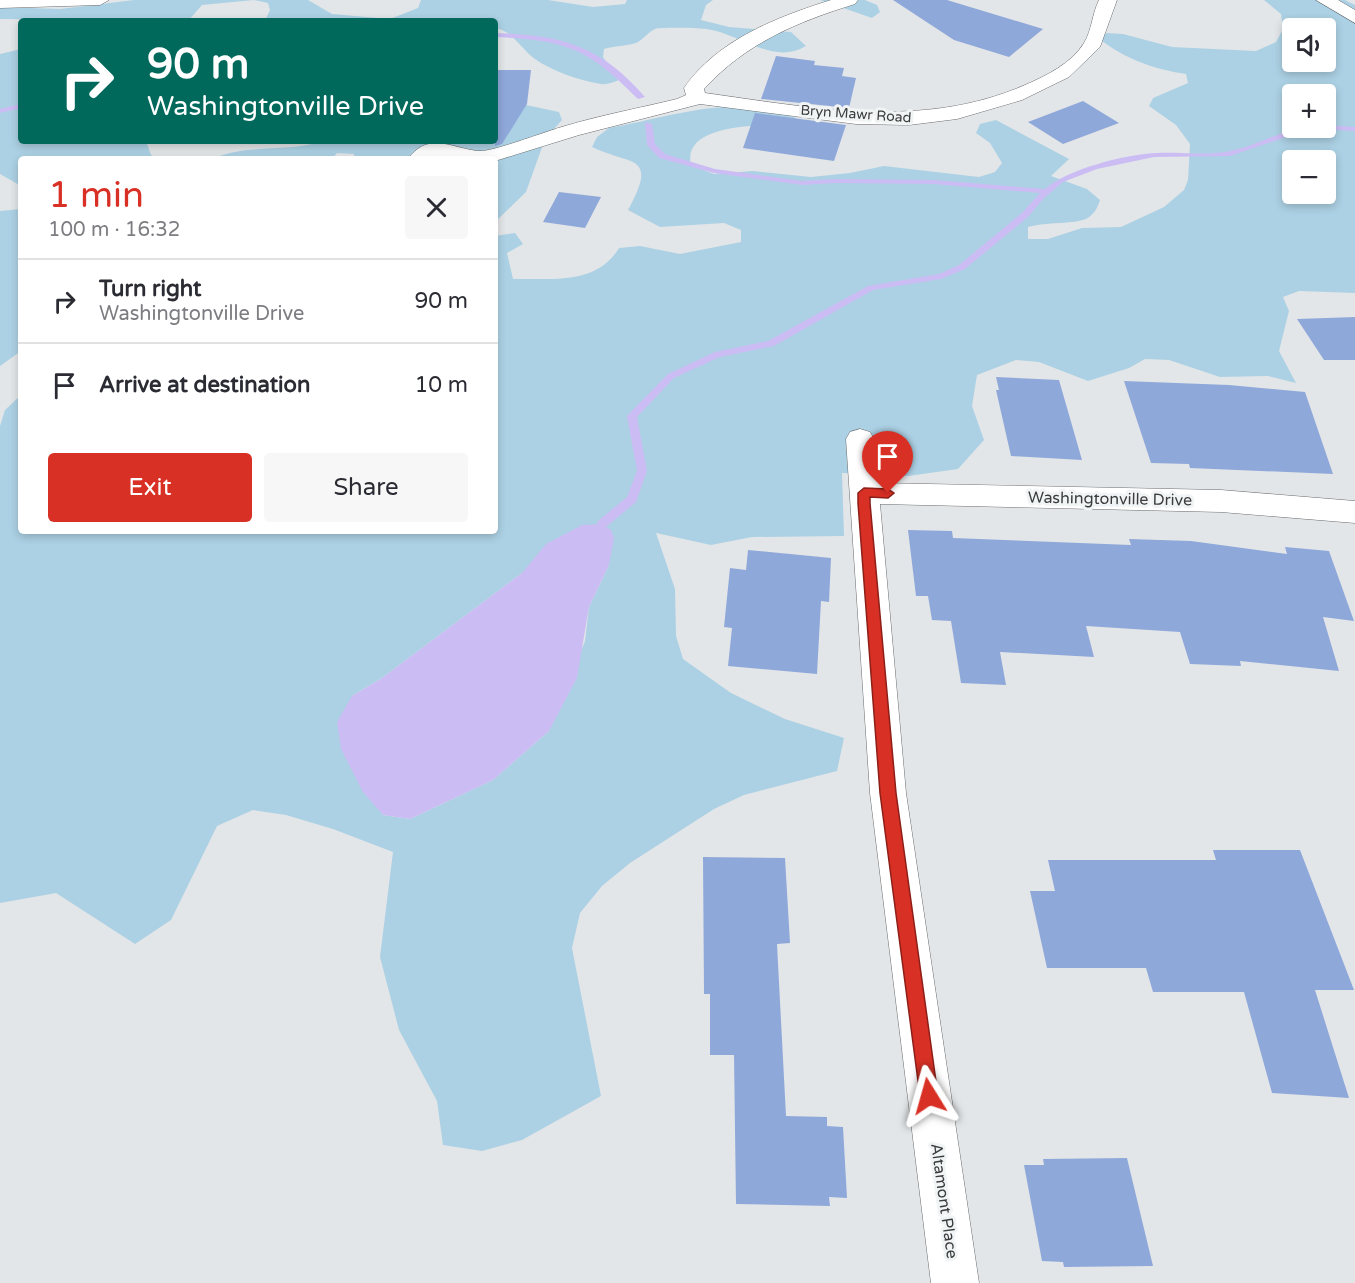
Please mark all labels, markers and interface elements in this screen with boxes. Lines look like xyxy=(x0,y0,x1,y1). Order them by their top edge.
map controls xyxy=(1282,18,1336,204)
button: sound xyxy=(1282,18,1336,72)
text: 90 m xyxy=(147,39,249,90)
icon: right xyxy=(48,42,126,120)
button: + xyxy=(1282,84,1336,138)
text: Washingtonville Drive xyxy=(147,90,424,123)
street label: Bryn Mawr Road xyxy=(800,102,912,126)
button: − xyxy=(1282,150,1336,204)
text: 1 min xyxy=(48,174,144,217)
button: close xyxy=(405,176,468,239)
text: 100 m · 16:32 xyxy=(48,218,180,242)
text: Turn right xyxy=(99,276,201,302)
icon: right xyxy=(48,285,81,318)
text: 90 m xyxy=(414,288,468,314)
text: Washingtonville Drive xyxy=(99,302,304,326)
icon: arrive xyxy=(48,369,81,402)
text: Arrive at destination xyxy=(99,372,310,398)
text: 10 m xyxy=(414,372,468,398)
pin xyxy=(862,431,913,493)
icon: arrive xyxy=(871,440,904,473)
button: Exit xyxy=(48,453,252,522)
button: Share xyxy=(264,453,468,522)
street label: Washingtonville Drive xyxy=(1028,488,1192,510)
position arrow xyxy=(897,1064,961,1128)
street label: Altamont Place xyxy=(926,1142,962,1260)

